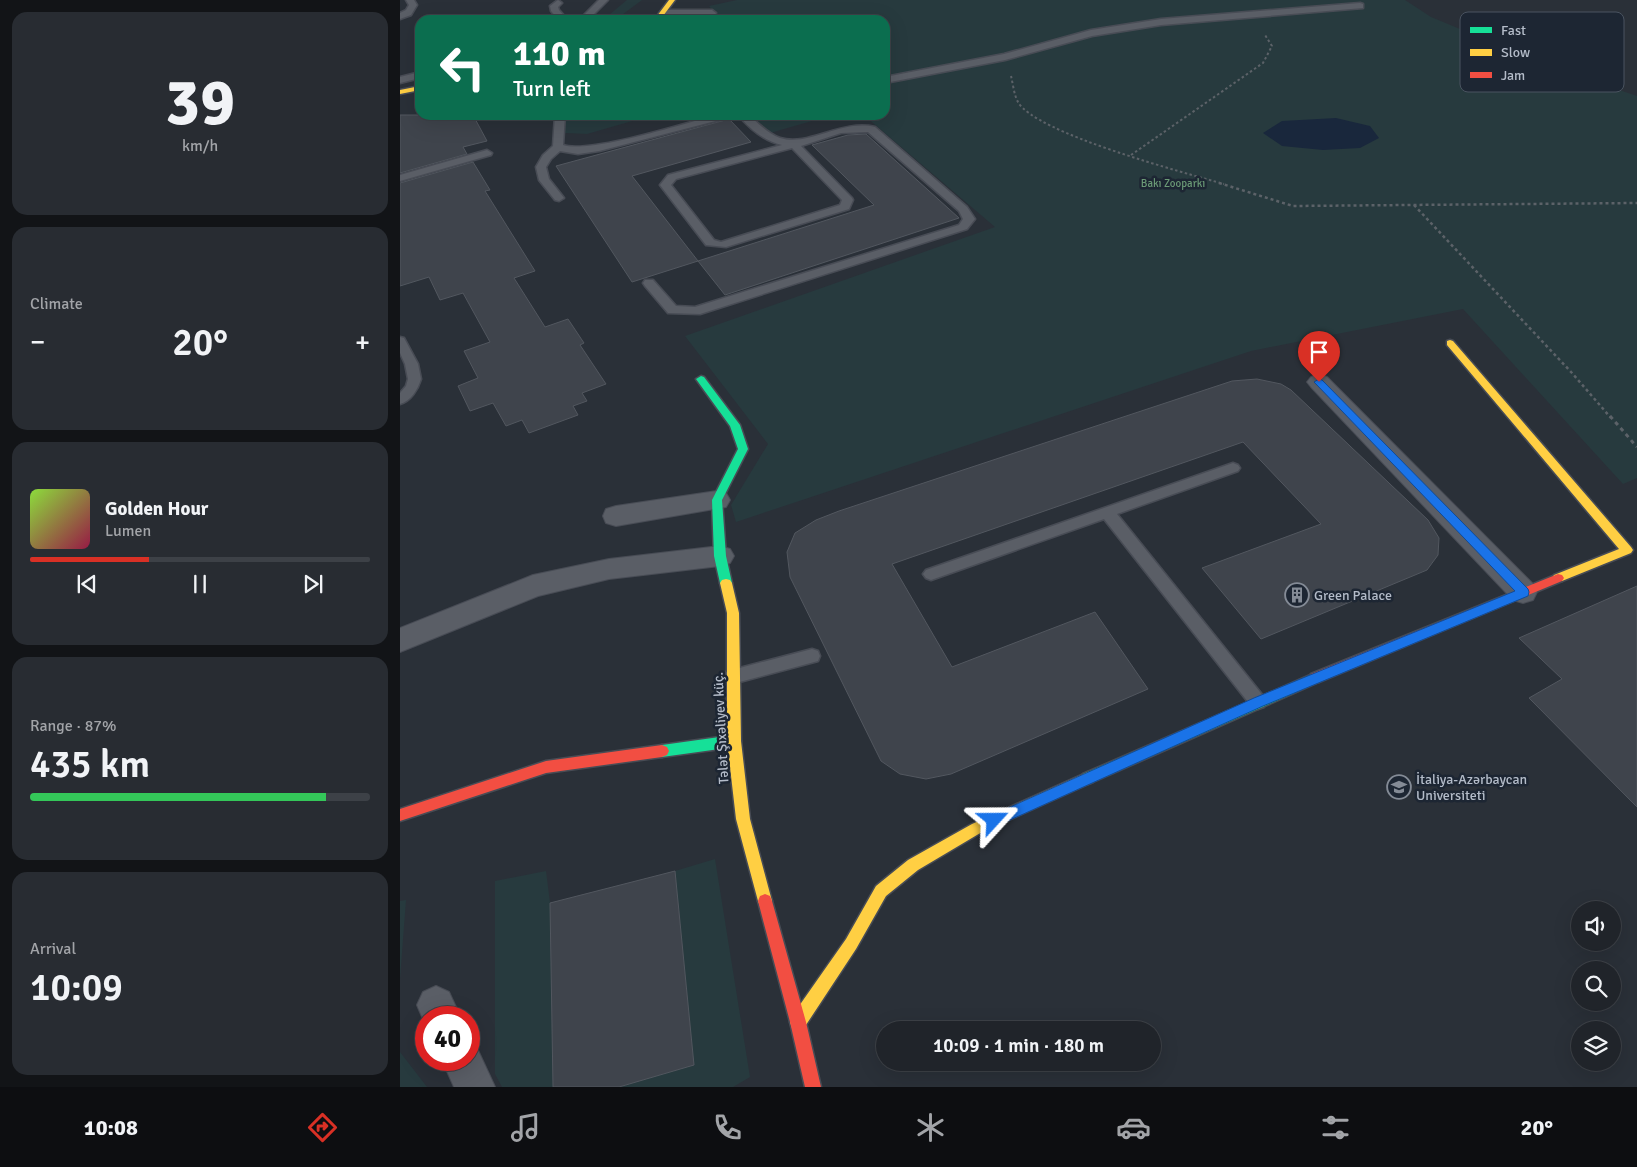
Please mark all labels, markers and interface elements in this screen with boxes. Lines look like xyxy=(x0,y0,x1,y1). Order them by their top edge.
legend xyxy=(1460,12,1624,92)
text: Fast xyxy=(1501,22,1526,39)
text: 110 m xyxy=(513,32,606,75)
icon: left xyxy=(430,35,495,100)
text: Slow xyxy=(1501,44,1530,61)
text: 39 xyxy=(165,63,235,143)
text: Jam xyxy=(1501,67,1525,84)
text: Turn left xyxy=(513,75,591,102)
text: km/h xyxy=(182,136,218,156)
park label: Bakı Zooparkı xyxy=(1141,177,1205,190)
text: Climate xyxy=(30,294,83,314)
text: 20° xyxy=(172,319,228,366)
text: − xyxy=(30,325,45,359)
text: + xyxy=(355,325,370,359)
pin xyxy=(1298,331,1340,382)
icon: arrive xyxy=(1305,338,1333,366)
text: Golden Hour xyxy=(105,497,208,521)
text: Lumen xyxy=(105,521,151,541)
icon: previous xyxy=(73,570,101,598)
icon: pause xyxy=(186,570,214,598)
icon: next xyxy=(299,570,327,598)
building icon: Green Palace xyxy=(1284,582,1310,608)
place label: Green Palace xyxy=(1314,587,1392,604)
street label: Tələt Şıxəliyev küç. xyxy=(710,672,732,784)
text: Range · 87% xyxy=(30,716,116,736)
text: 435 km xyxy=(30,741,150,788)
place label: İtaliya-Azərbaycan Universiteti xyxy=(1416,771,1527,804)
school or university icon: İtaliya-Azərbaycan Universiteti xyxy=(1386,774,1412,800)
position arrow xyxy=(967,793,1019,845)
map controls xyxy=(1571,901,1621,1071)
button: sound xyxy=(1571,901,1621,951)
text: Arrival xyxy=(30,939,76,959)
button: search xyxy=(1571,961,1621,1011)
text: 10:09 xyxy=(30,964,123,1011)
speed limit sign: 40 xyxy=(415,1006,480,1071)
button: layers xyxy=(1571,1021,1621,1071)
text: 10:09 · 1 min · 180 m xyxy=(933,1034,1104,1058)
icon: directions xyxy=(305,1110,340,1145)
icon: music xyxy=(508,1110,543,1145)
icon: phone xyxy=(710,1110,745,1145)
icon: climate xyxy=(913,1110,948,1145)
icon: car xyxy=(1116,1110,1151,1145)
icon: filters xyxy=(1318,1110,1353,1145)
text: 10:08 xyxy=(84,1114,138,1141)
text: 20° xyxy=(1521,1114,1553,1141)

